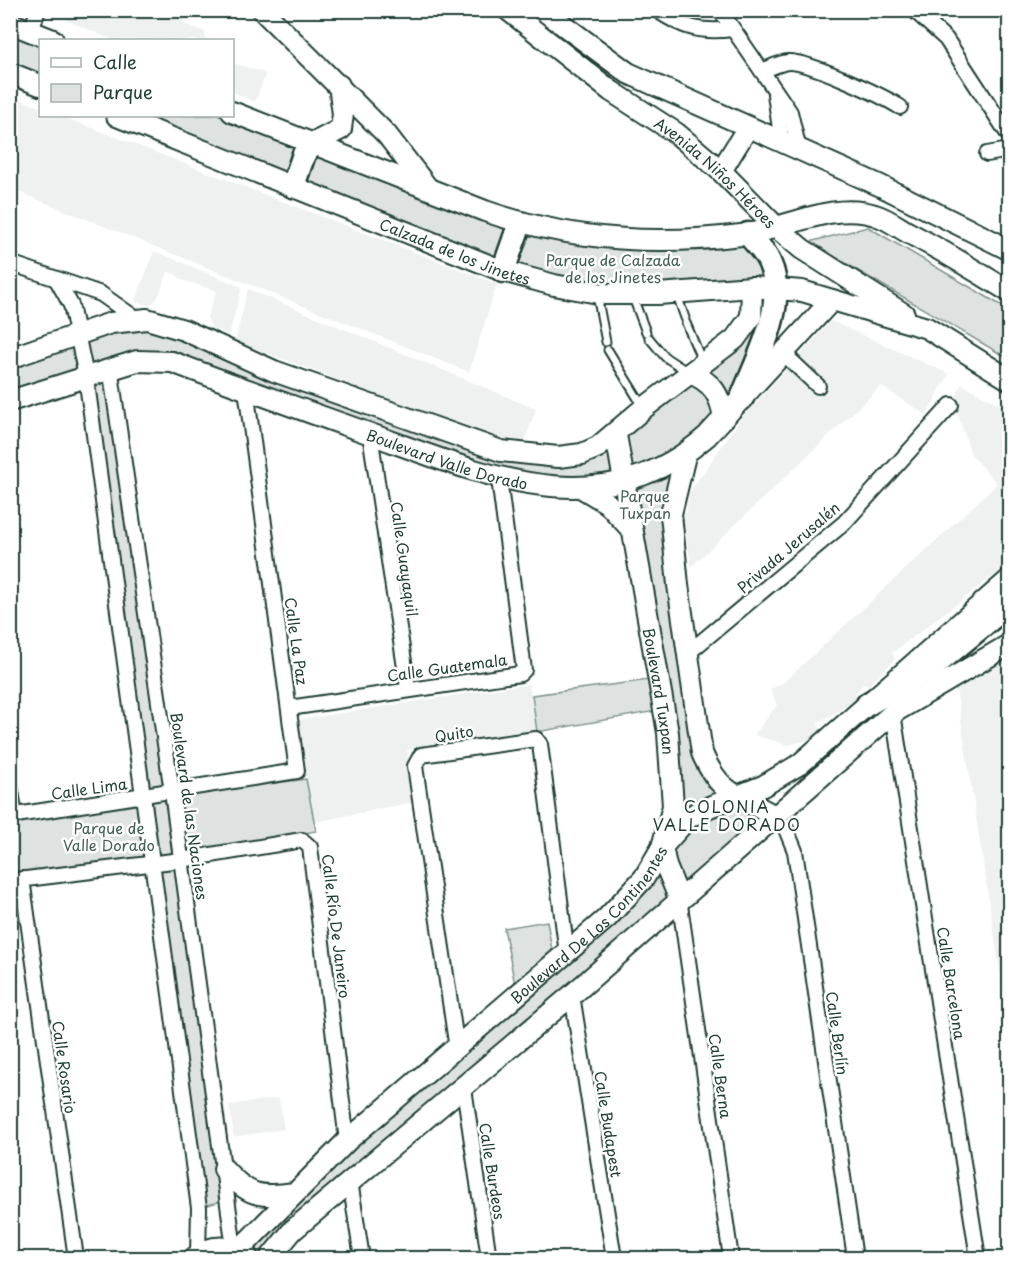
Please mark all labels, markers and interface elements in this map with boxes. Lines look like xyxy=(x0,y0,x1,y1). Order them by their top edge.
legend xyxy=(39,39,234,117)
text: Calle xyxy=(93,48,137,75)
text: Parque xyxy=(93,78,153,105)
street label: Avenida Niños Héroes xyxy=(650,111,782,233)
street label: Calzada de los Jinetes xyxy=(376,211,533,289)
park label: Parque de Calzada de los Jinetes xyxy=(546,248,681,288)
street label: Boulevard Valle Dorado xyxy=(364,422,529,494)
park label: Parque Tuxpan xyxy=(619,484,671,524)
street label: Privada Jerusalén xyxy=(732,496,844,598)
street label: Calle Guayaquil xyxy=(386,500,424,618)
street label: Calle La Paz xyxy=(279,596,315,686)
street label: Boulevard Tuxpan xyxy=(638,626,681,755)
street label: Calle Guatemala xyxy=(385,647,509,687)
street label: Boulevard de las Naciones xyxy=(165,711,215,901)
street label: Quito xyxy=(433,719,475,747)
street label: Calle Lima xyxy=(50,771,129,805)
district label: COLONIA VALLE DORADO xyxy=(653,794,801,836)
park label: Parque de Valle Dorado xyxy=(63,816,155,856)
street label: Boulevard De Los Continentes xyxy=(505,841,672,1008)
street label: Calle Río De Janeiro xyxy=(317,853,357,999)
street label: Calle Barcelona xyxy=(932,925,972,1042)
street label: Calle Berlín xyxy=(821,990,855,1076)
street label: Calle Rosario xyxy=(47,1019,83,1115)
street label: Calle Berna xyxy=(704,1032,738,1120)
street label: Calle Budapest xyxy=(589,1069,629,1179)
street label: Calle Burdeos xyxy=(474,1121,512,1221)

